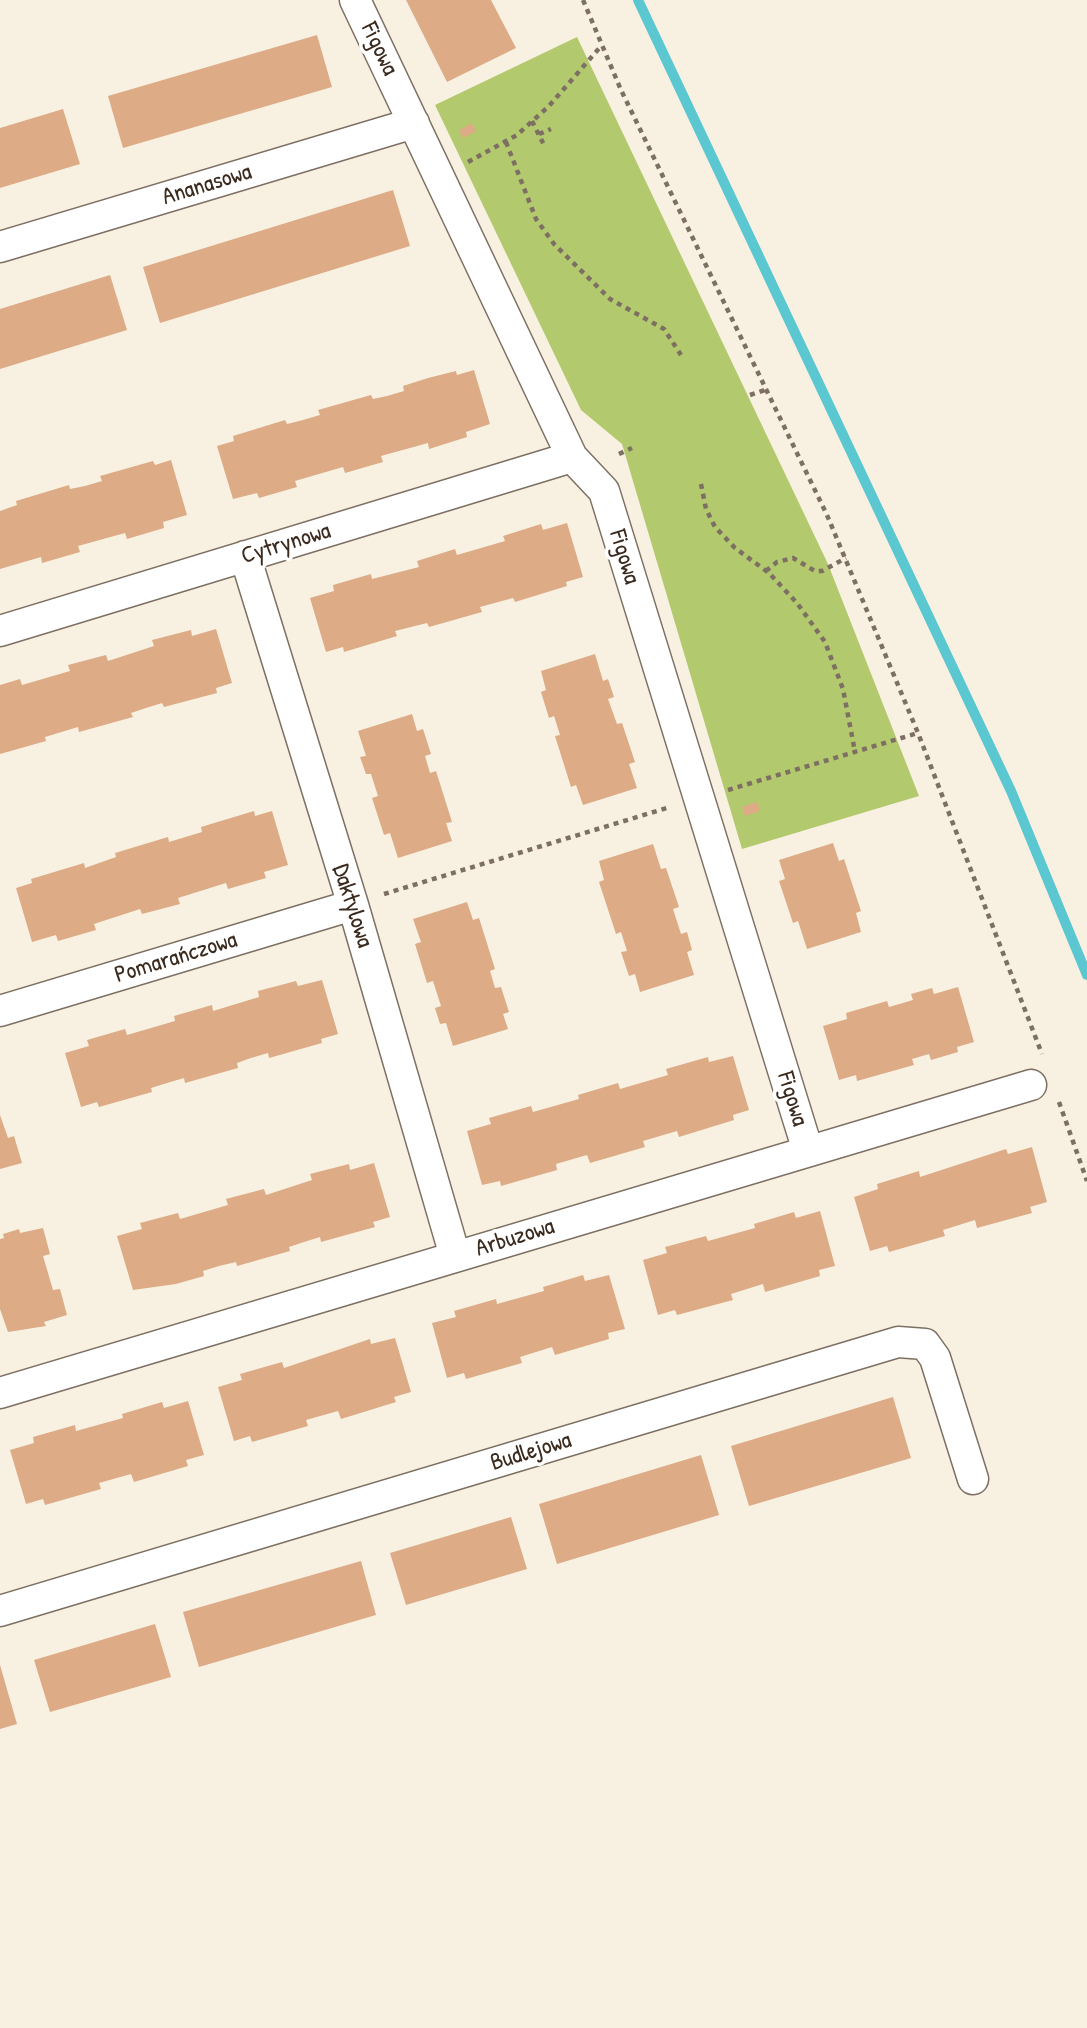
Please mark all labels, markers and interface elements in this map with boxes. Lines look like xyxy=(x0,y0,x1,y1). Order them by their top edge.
street label: Figowa xyxy=(354,18,404,80)
street label: Ananasowa xyxy=(159,158,255,212)
street label: Cytrynowa xyxy=(238,517,334,571)
street label: Figowa xyxy=(602,526,646,588)
street label: Daktylowa xyxy=(325,861,379,951)
street label: Pomarańczowa xyxy=(111,926,241,990)
street label: Figowa xyxy=(770,1068,814,1130)
street label: Arbuzowa xyxy=(472,1212,558,1264)
street label: Budlejowa xyxy=(487,1426,575,1478)

